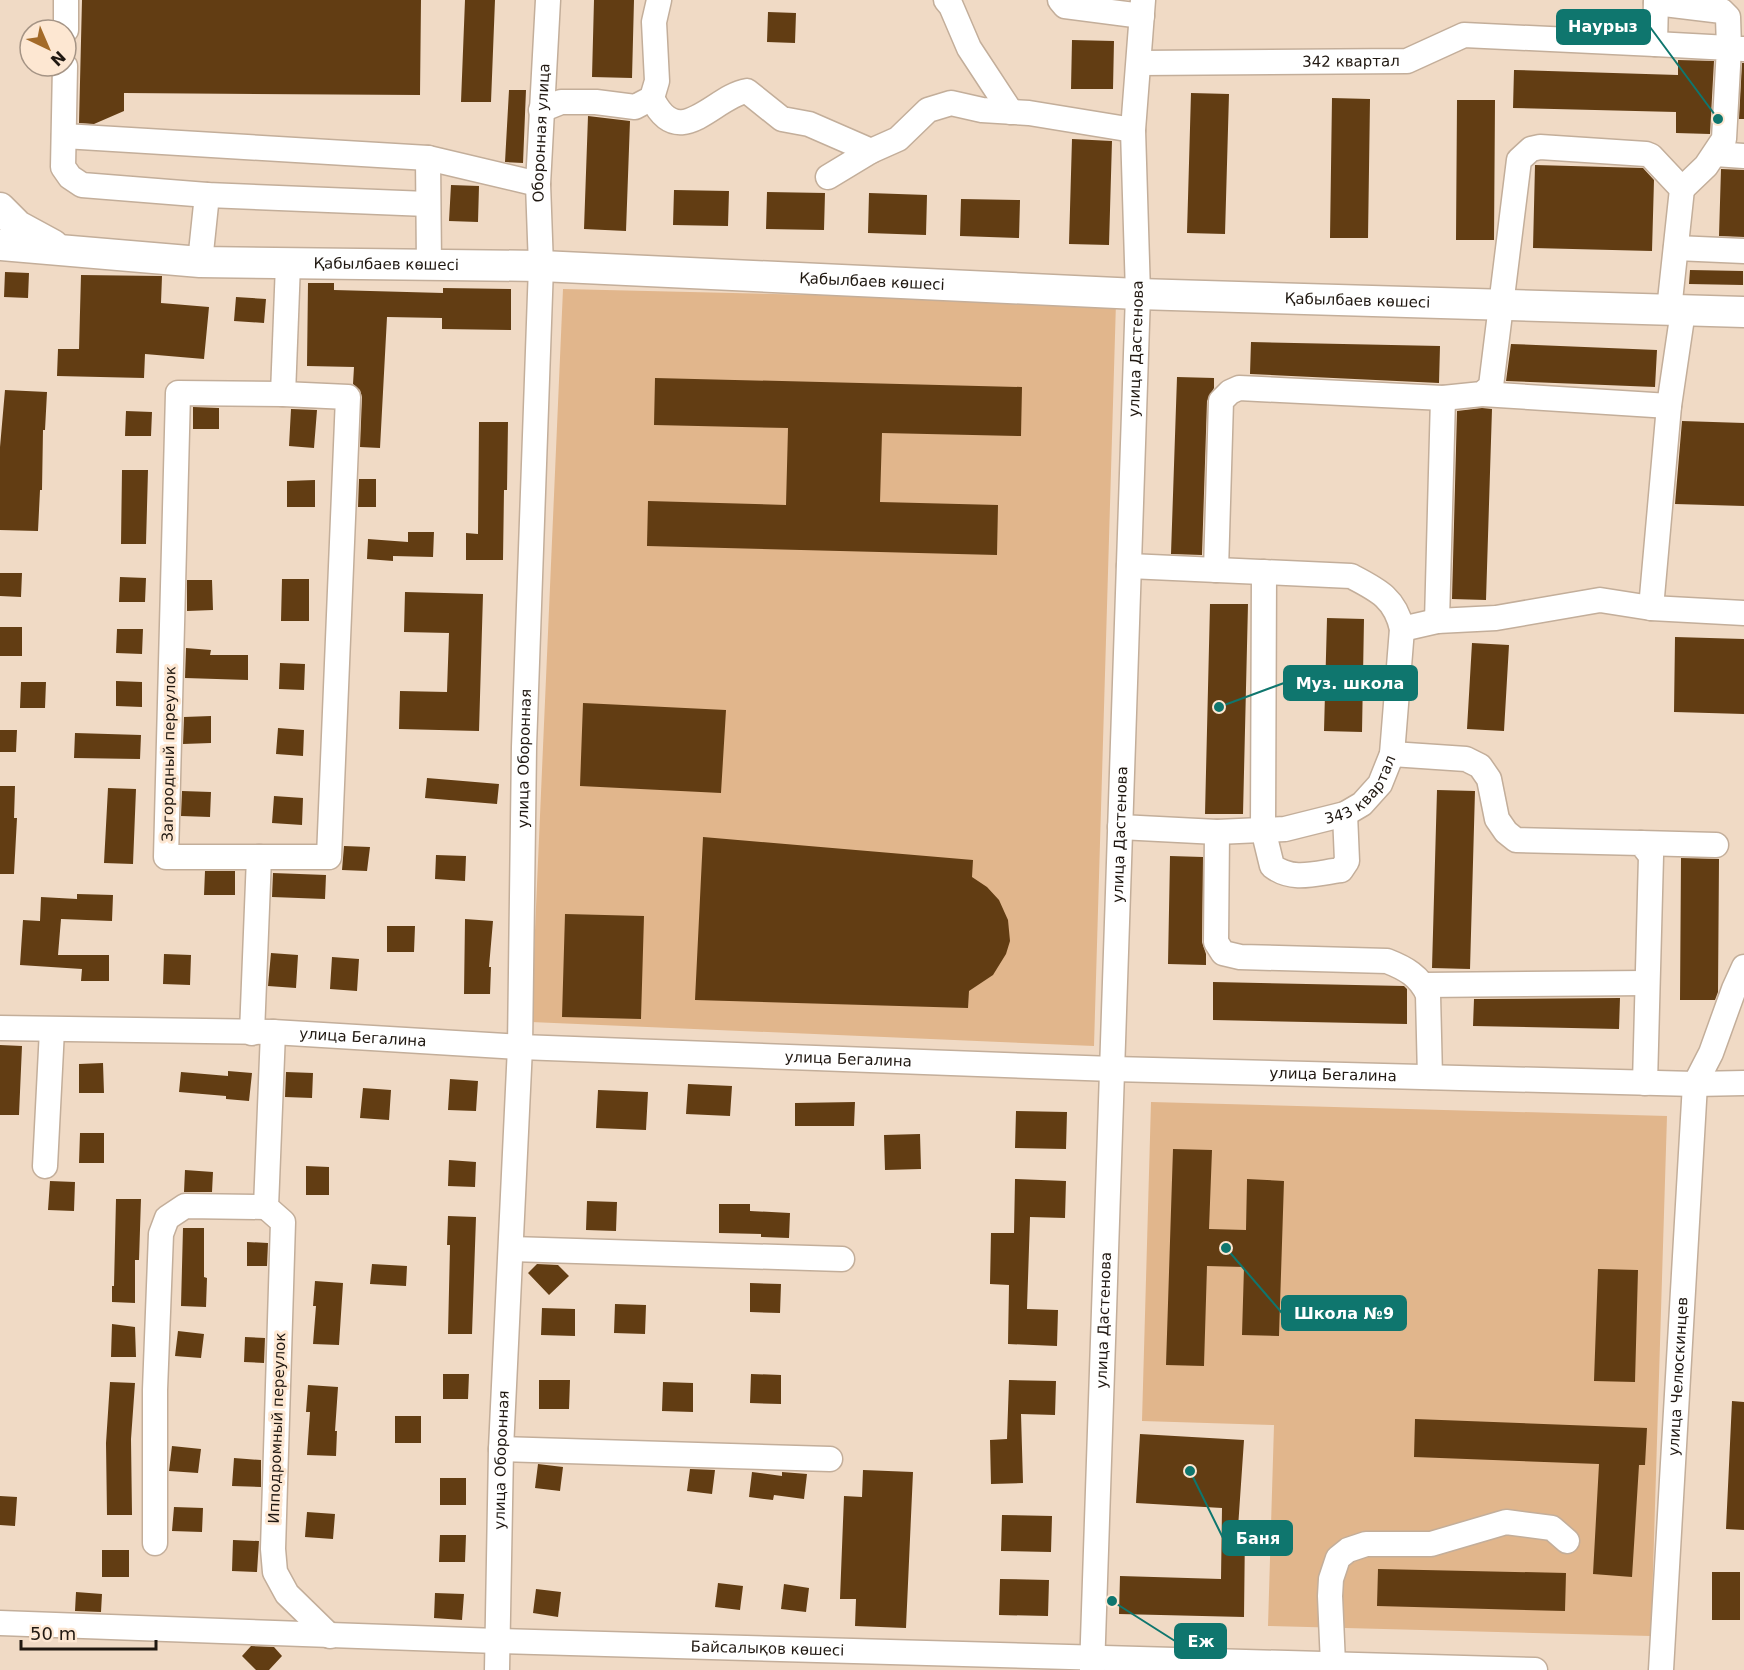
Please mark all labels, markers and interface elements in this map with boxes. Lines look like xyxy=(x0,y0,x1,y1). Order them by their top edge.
callout: Наурыз xyxy=(1557,10,1650,44)
text: Наурыз xyxy=(1568,17,1638,36)
north arrow xyxy=(18,18,78,78)
text: N xyxy=(47,47,69,70)
street label: 342 квартал xyxy=(1302,52,1400,71)
street label: Оборонная улица xyxy=(529,63,554,203)
street label: Қабылбаев көшесі xyxy=(313,254,459,274)
street label: Қабылбаев көшесі xyxy=(799,269,945,294)
street label: улица Дастенова xyxy=(1125,280,1147,417)
street label: Қабылбаев көшесі xyxy=(1285,289,1431,312)
street label: Загородный переулок xyxy=(158,666,180,842)
callout: Муз. школа xyxy=(1284,666,1417,700)
text: Муз. школа xyxy=(1296,674,1404,693)
street label: улица Оборонная xyxy=(514,689,535,828)
street label: 343 квартал xyxy=(1323,753,1400,828)
street label: улица Дастенова xyxy=(1109,766,1131,903)
street label: улица Бегалина xyxy=(299,1025,427,1050)
street label: улица Бегалина xyxy=(784,1048,912,1071)
street label: улица Бегалина xyxy=(1269,1064,1397,1085)
street label: улица Дастенова xyxy=(1092,1252,1115,1389)
callout: Школа №9 xyxy=(1282,1296,1406,1330)
street label: улица Челюскинцев xyxy=(1664,1296,1692,1457)
text: Школа №9 xyxy=(1294,1304,1394,1323)
street label: Ипподромный переулок xyxy=(265,1332,289,1524)
street label: улица Оборонная xyxy=(491,1390,513,1530)
callout: Баня xyxy=(1223,1521,1292,1555)
text: Баня xyxy=(1236,1529,1280,1548)
scale bar xyxy=(21,1613,156,1651)
text: 50 m xyxy=(30,1623,76,1644)
callout: Еж xyxy=(1175,1624,1226,1658)
text: Еж xyxy=(1188,1632,1215,1651)
street label: Байсалықов көшесі xyxy=(691,1637,845,1660)

